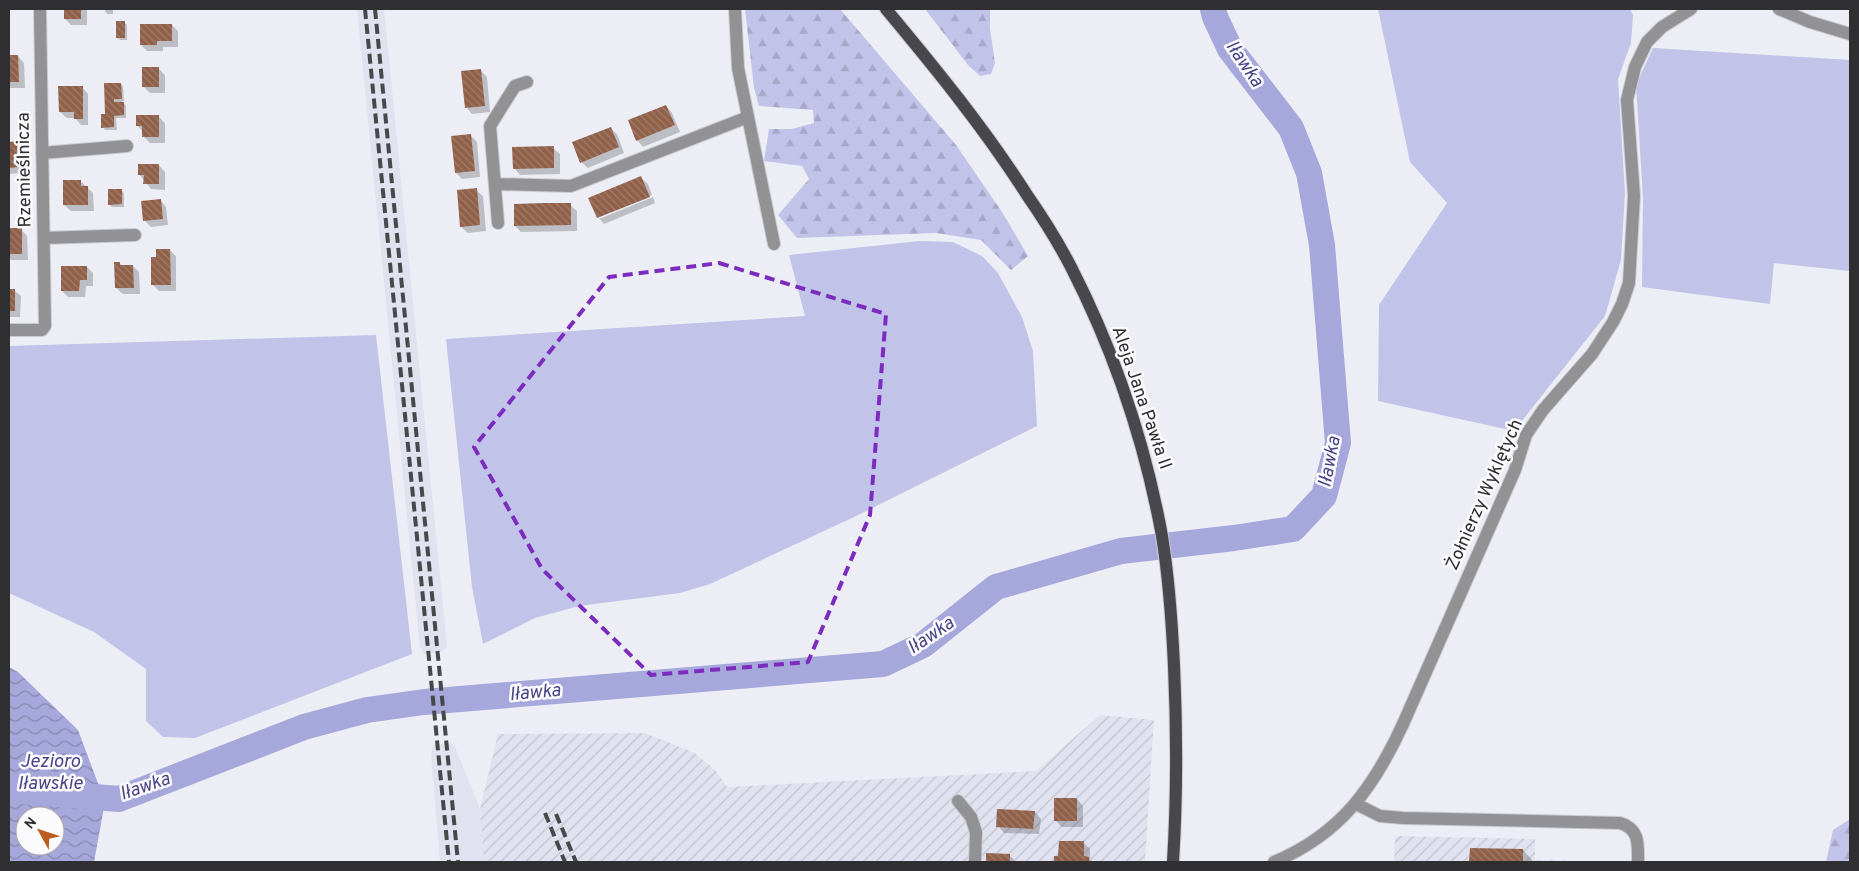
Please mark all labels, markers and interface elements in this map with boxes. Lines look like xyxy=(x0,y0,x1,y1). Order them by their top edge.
water label: Iławka xyxy=(1220,36,1268,92)
street label: Rzemieślnicza xyxy=(12,112,38,228)
street label: Aleja Jana Pawła II xyxy=(1106,323,1176,473)
street label: Żołnierzy Wyklętych xyxy=(1439,415,1529,574)
water label: Iławka xyxy=(1313,434,1347,490)
water label: Iławka xyxy=(903,612,959,660)
water label: Iławka xyxy=(508,679,562,707)
water label: Jezioro Iławskie xyxy=(18,750,83,796)
water label: Iławka xyxy=(117,767,173,807)
north arrow xyxy=(15,806,65,856)
text: N xyxy=(21,814,41,833)

